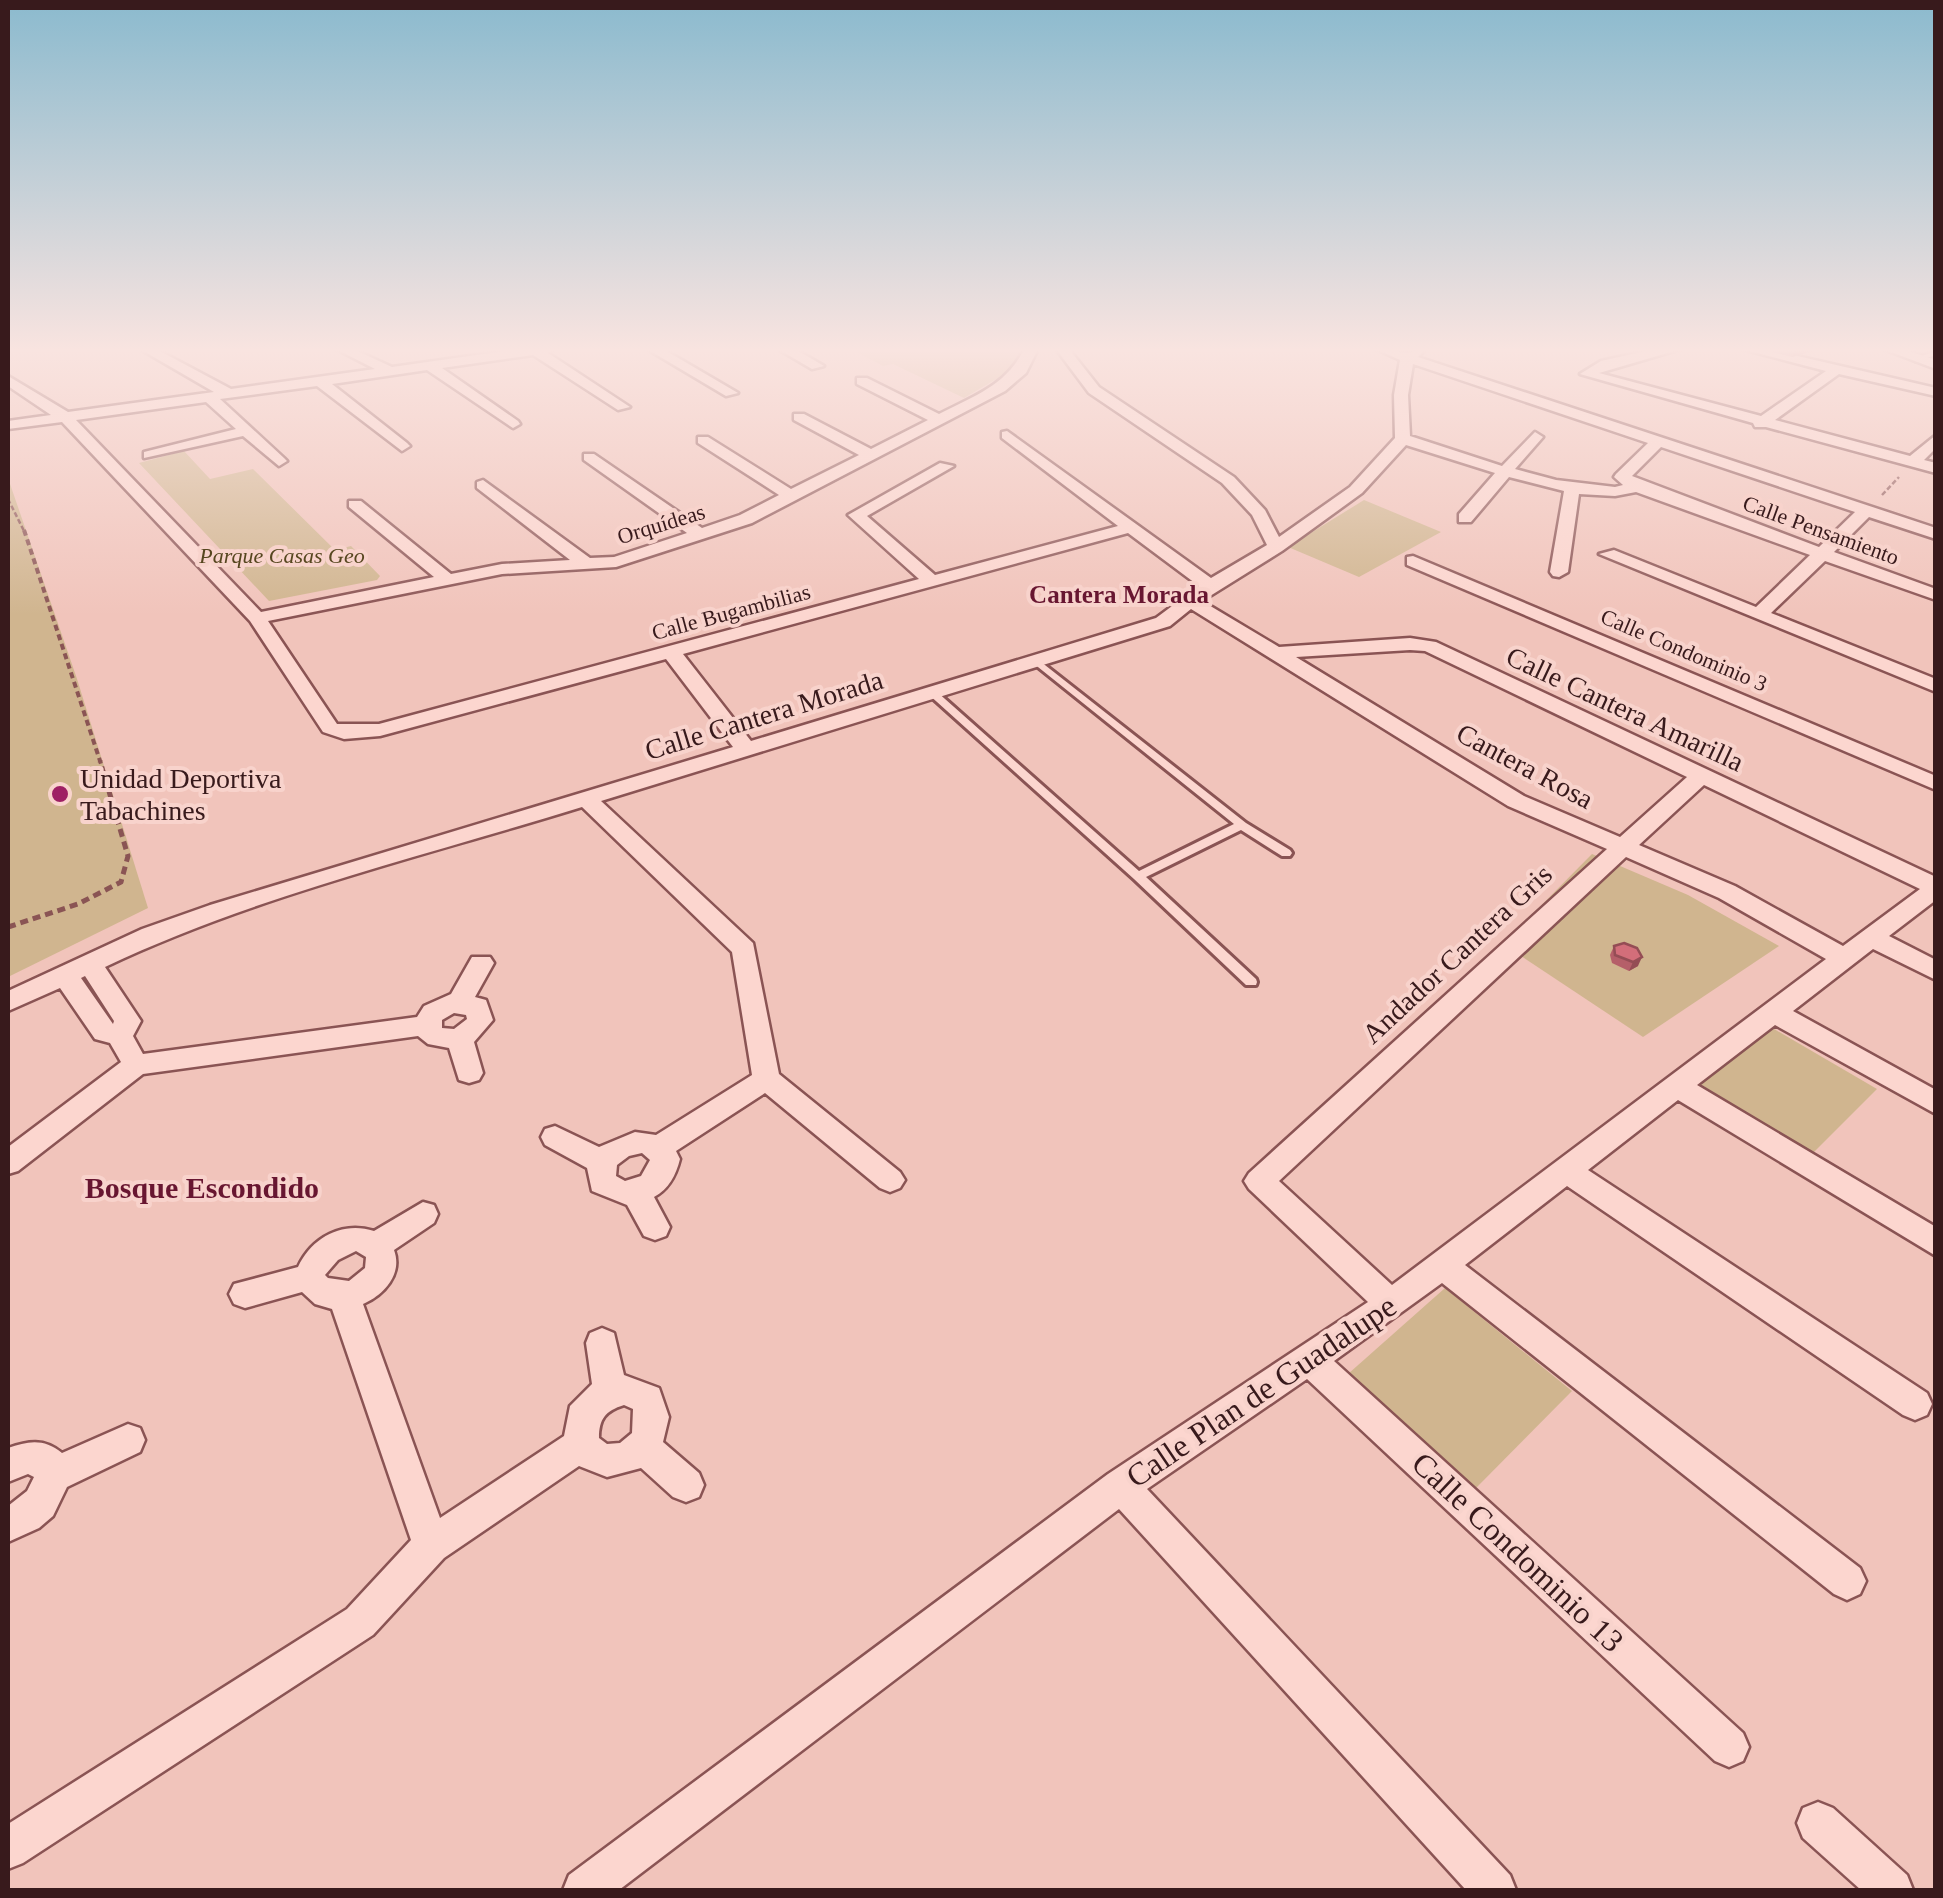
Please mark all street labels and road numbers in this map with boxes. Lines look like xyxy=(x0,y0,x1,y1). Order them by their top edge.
street label: Calle Pensamiento xyxy=(1740,490,1902,570)
street label: Orquídeas xyxy=(614,499,708,549)
street label: Calle Bugambilias xyxy=(649,579,813,645)
street label: Calle Condominio 3 xyxy=(1597,604,1771,696)
street label: Calle Cantera Amarilla xyxy=(1501,640,1749,778)
street label: Calle Cantera Morada xyxy=(641,664,887,766)
street label: Cantera Rosa xyxy=(1451,717,1599,815)
street label: Andador Cantera Gris xyxy=(1356,858,1558,1050)
street label: Calle Plan de Guadalupe xyxy=(1119,1287,1403,1495)
street label: Calle Condominio 13 xyxy=(1405,1445,1631,1659)

